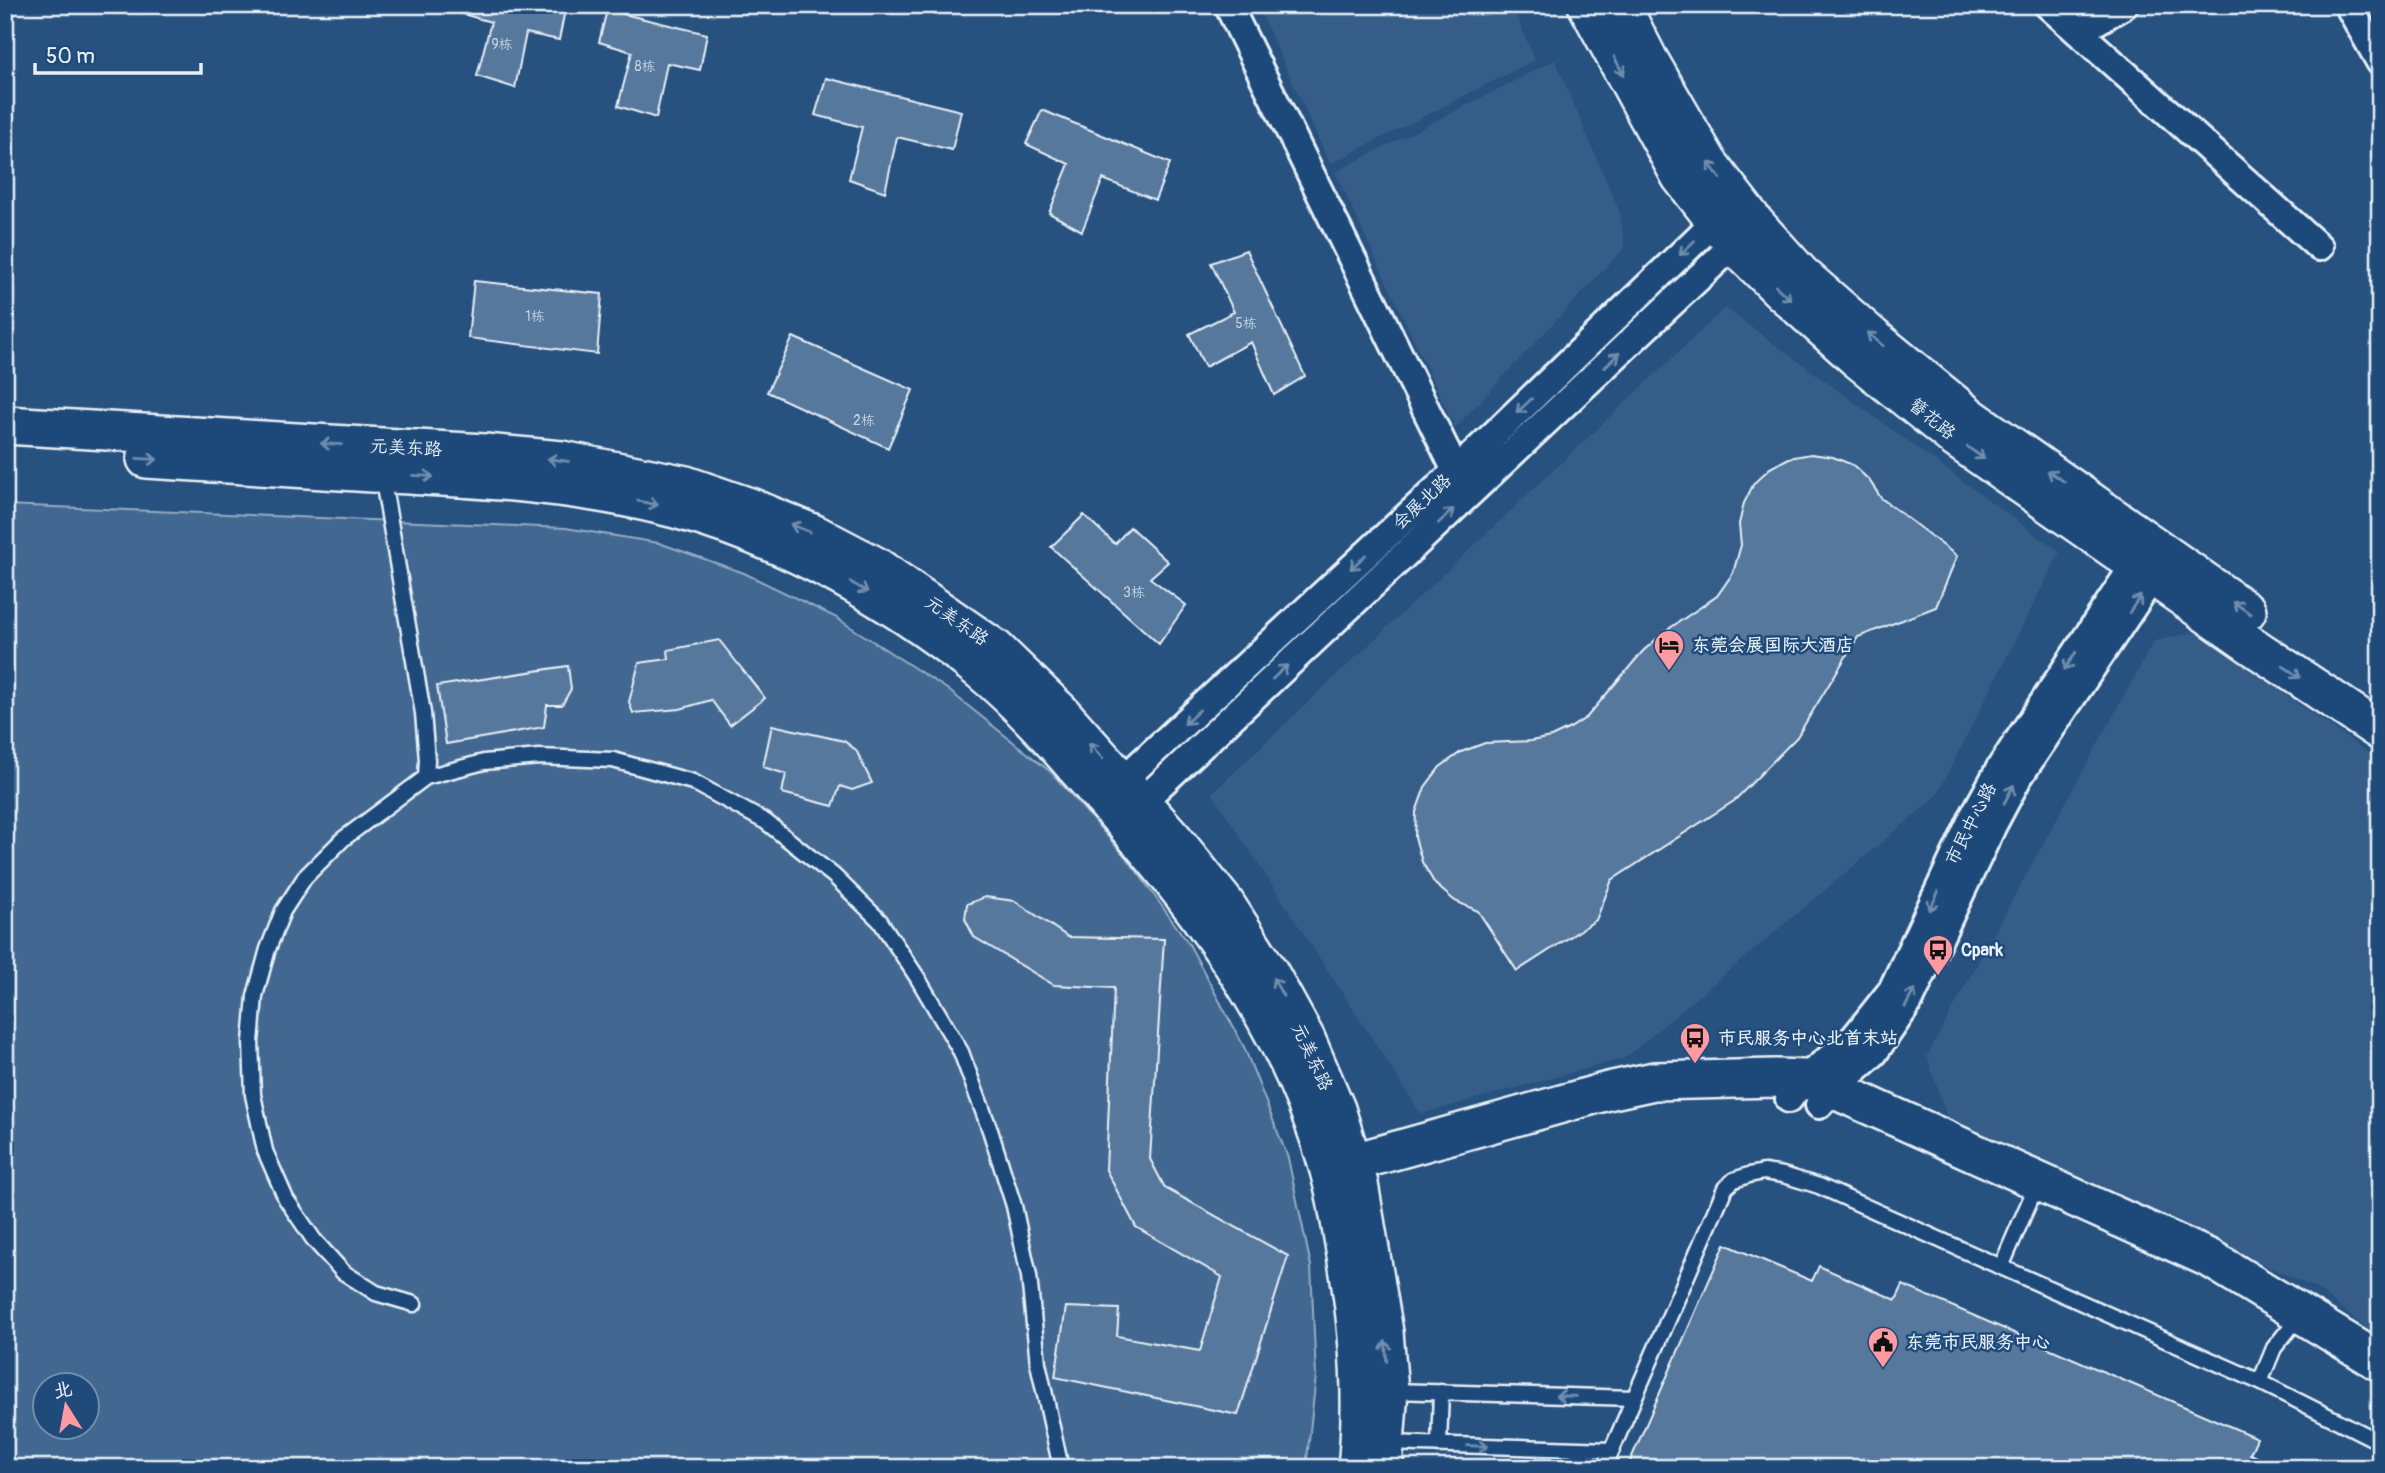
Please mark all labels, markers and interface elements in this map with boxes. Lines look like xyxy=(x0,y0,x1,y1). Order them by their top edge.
scale bar xyxy=(35,32,201,76)
house number: 9栋 xyxy=(491,36,513,53)
text: 50 m xyxy=(46,43,95,70)
one-way arrow xyxy=(1612,55,1626,75)
house number: 8栋 xyxy=(634,58,656,75)
one-way arrow xyxy=(1707,161,1721,180)
one-way arrow xyxy=(1679,239,1696,256)
one-way arrow xyxy=(1774,284,1791,301)
house number: 1栋 xyxy=(525,308,545,325)
house number: 5栋 xyxy=(1235,315,1257,332)
one-way arrow xyxy=(1867,331,1885,347)
one-way arrow xyxy=(1603,351,1620,368)
street label: 簪花路 xyxy=(1904,393,1960,445)
one-way arrow xyxy=(1516,397,1533,414)
house number: 2栋 xyxy=(853,412,875,429)
street label: 元美东路 xyxy=(369,435,443,461)
one-way arrow xyxy=(321,437,343,450)
one-way arrow xyxy=(1966,446,1985,461)
one-way arrow xyxy=(135,453,158,466)
one-way arrow xyxy=(547,454,570,467)
one-way arrow xyxy=(411,469,434,482)
street label: 会展北路 xyxy=(1388,469,1456,535)
one-way arrow xyxy=(2047,469,2066,483)
one-way arrow xyxy=(636,497,659,511)
one-way arrow xyxy=(1437,507,1454,524)
one-way arrow xyxy=(790,520,811,533)
one-way arrow xyxy=(1349,554,1367,570)
one-way arrow xyxy=(848,580,868,594)
house number: 3栋 xyxy=(1123,584,1145,601)
street label: 元美东路 xyxy=(921,591,993,651)
one-way arrow xyxy=(2128,595,2142,614)
one-way arrow xyxy=(2233,600,2252,615)
hotel icon: 东莞会展国际大酒店 xyxy=(1652,628,1686,672)
place label: 东莞会展国际大酒店 xyxy=(1692,634,1854,657)
one-way arrow xyxy=(2063,651,2077,671)
one-way arrow xyxy=(1271,663,1288,680)
one-way arrow xyxy=(2282,665,2301,679)
one-way arrow xyxy=(1184,708,1201,725)
one-way arrow xyxy=(1088,742,1104,760)
street label: 市民中心路 xyxy=(1940,779,2002,869)
one-way arrow xyxy=(2003,784,2017,804)
one-way arrow xyxy=(1927,890,1940,912)
bus stop icon: Cpark xyxy=(1921,933,1955,977)
place label: Cpark xyxy=(1961,939,2003,962)
one-way arrow xyxy=(1270,978,1284,998)
one-way arrow xyxy=(1903,988,1917,1009)
street label: 元美东路 xyxy=(1286,1020,1338,1094)
bus stop icon: 市民服务中心北首末站 xyxy=(1678,1021,1712,1065)
place label: 市民服务中心北首末站 xyxy=(1718,1027,1898,1050)
public building icon: 东莞市民服务中心 xyxy=(1866,1325,1900,1369)
place label: 东莞市民服务中心 xyxy=(1906,1331,2050,1354)
one-way arrow xyxy=(1379,1340,1392,1363)
north arrow xyxy=(32,1372,102,1442)
text: 北 xyxy=(51,1377,75,1404)
one-way arrow xyxy=(1555,1389,1578,1403)
one-way arrow xyxy=(1466,1439,1489,1453)

